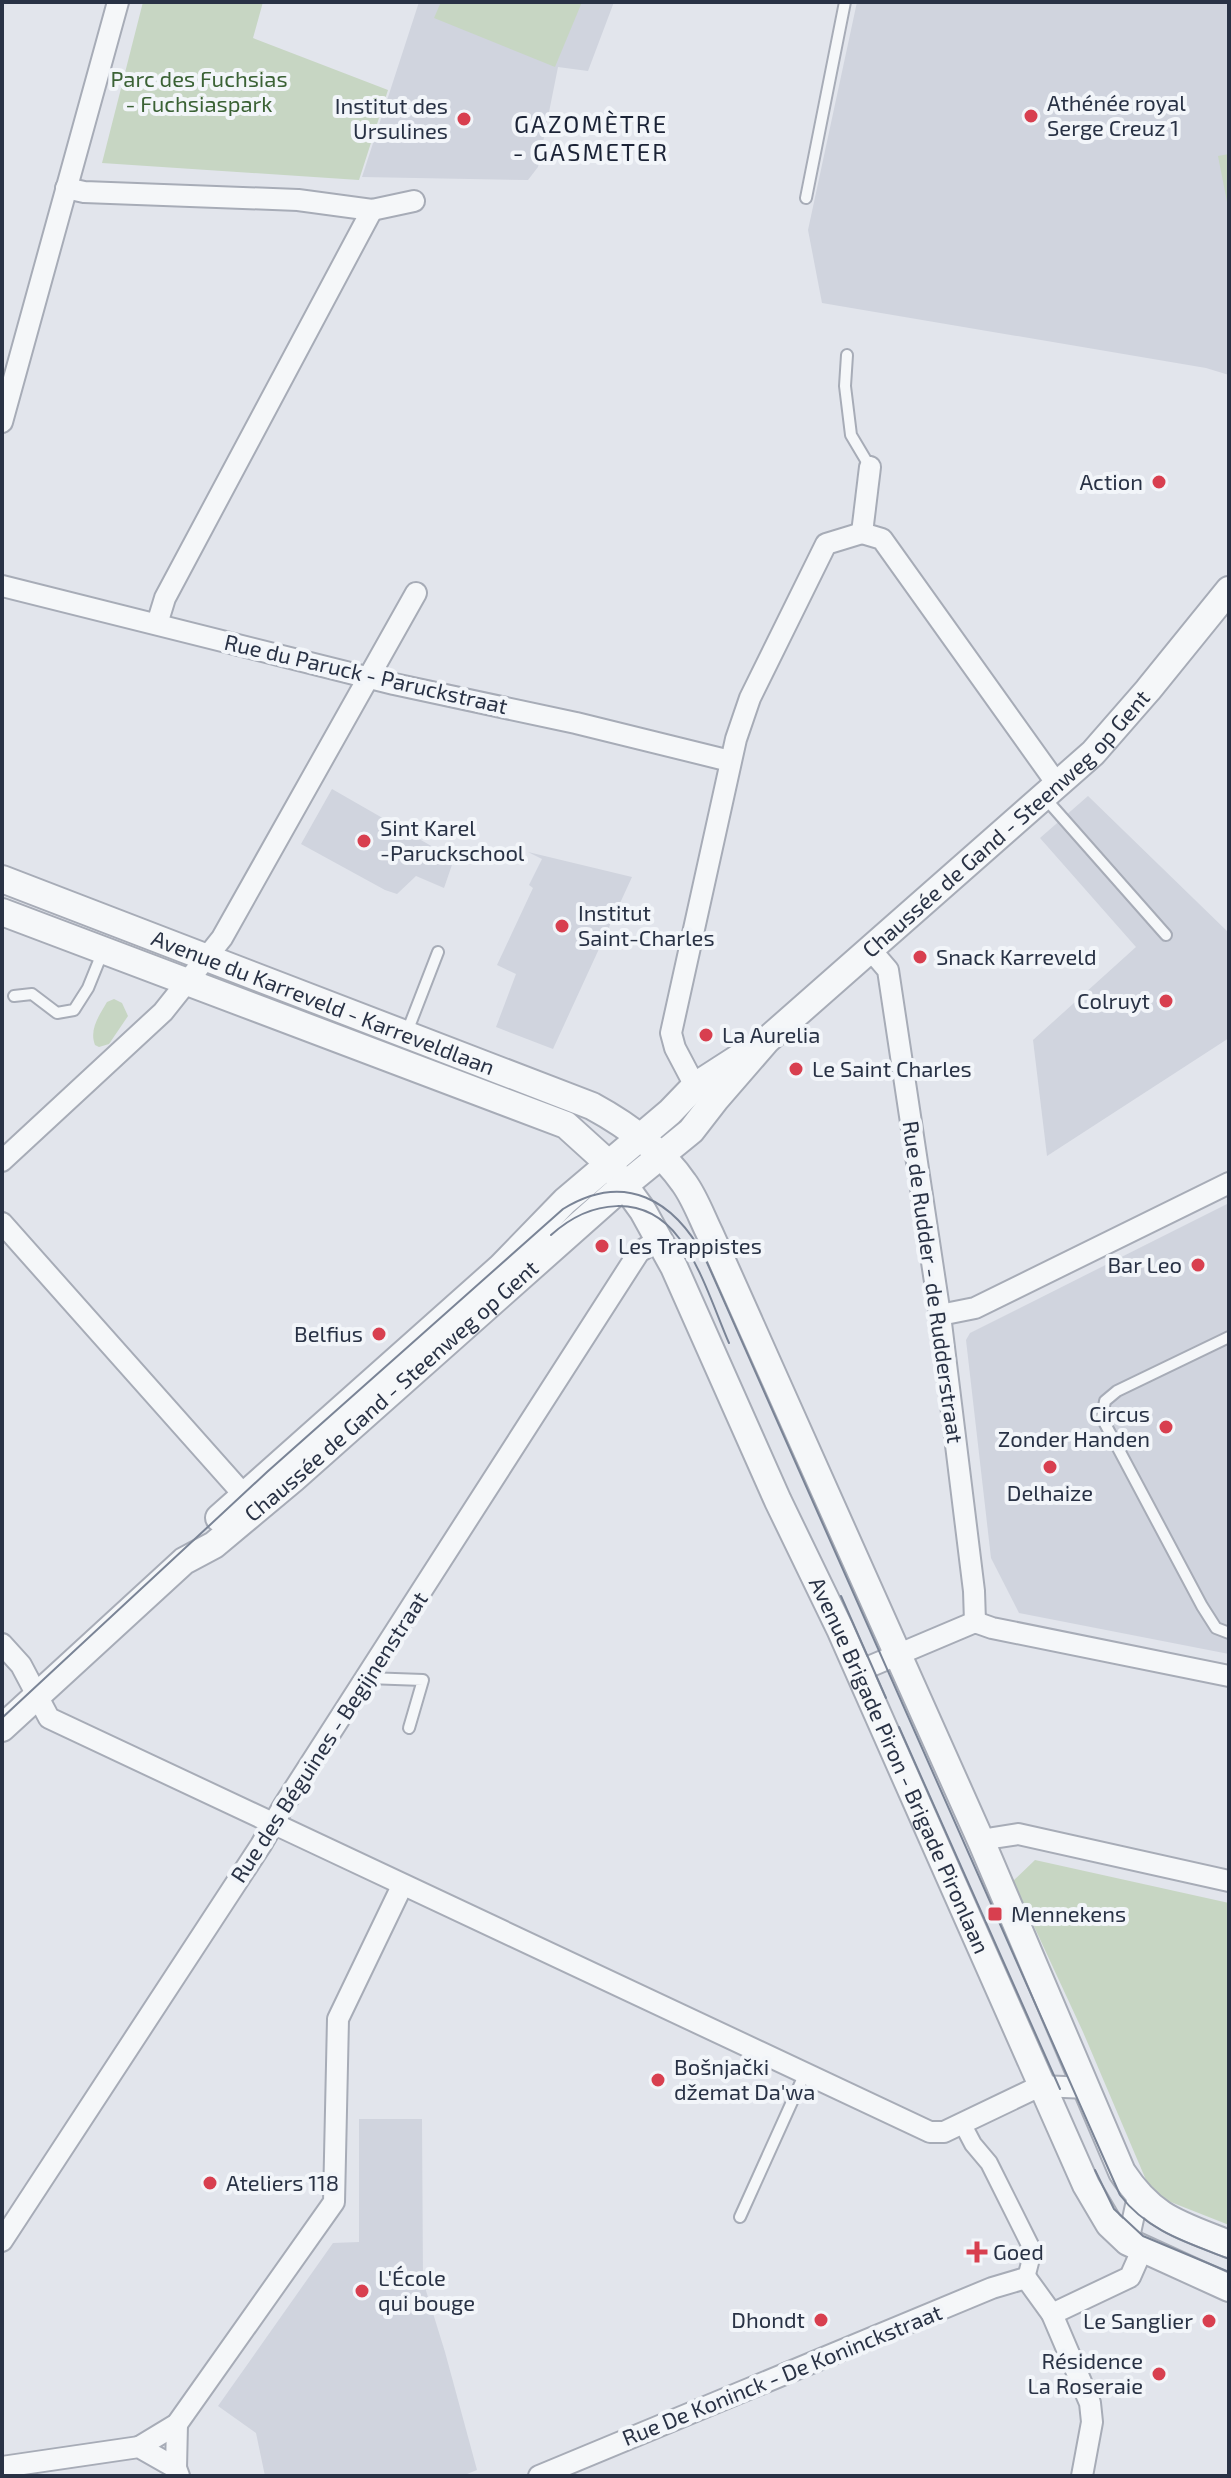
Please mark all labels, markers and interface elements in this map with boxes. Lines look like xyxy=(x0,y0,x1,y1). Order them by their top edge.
park label: Parc des Fuchsias - Fuchsiaspark xyxy=(110,65,288,116)
place label: Athénée royal Serge Creuz 1 xyxy=(1047,89,1186,140)
place label: Institut des Ursulines xyxy=(335,92,448,143)
marker: Athénée royal Serge Creuz 1 xyxy=(1022,107,1040,125)
district label: GAZOMÈTRE - GASMETER xyxy=(513,109,669,166)
marker: Institut des Ursulines xyxy=(455,110,473,128)
place label: Action xyxy=(1079,468,1143,494)
marker: Action xyxy=(1150,473,1168,491)
street label: Rue du Paruck - Paruckstraat xyxy=(222,628,510,718)
street label: Chaussée de Gand - Steenweg op Gent xyxy=(856,684,1154,962)
place label: Sint Karel -Paruckschool xyxy=(380,814,525,865)
marker: Sint Karel -Paruckschool xyxy=(355,832,373,850)
place label: Institut Saint-Charles xyxy=(578,899,715,950)
marker: Institut Saint-Charles xyxy=(553,917,571,935)
street label: Avenue du Karreveld - Karreveldlaan xyxy=(148,924,499,1079)
place label: Snack Karreveld xyxy=(936,943,1097,969)
marker: Snack Karreveld xyxy=(911,948,929,966)
place label: Colruyt xyxy=(1077,987,1150,1013)
marker: Colruyt xyxy=(1157,992,1175,1010)
place label: La Aurelia xyxy=(722,1021,820,1047)
marker: La Aurelia xyxy=(697,1026,715,1044)
place label: Le Saint Charles xyxy=(812,1055,972,1081)
marker: Le Saint Charles xyxy=(787,1060,805,1078)
street label: Rue de Rudder - de Rudderstraat xyxy=(898,1119,970,1445)
place label: Les Trappistes xyxy=(618,1232,762,1258)
marker: Les Trappistes xyxy=(593,1237,611,1255)
place label: Bar Leo xyxy=(1107,1251,1182,1277)
street label: Chaussée de Gand - Steenweg op Gent xyxy=(239,1254,543,1526)
marker: Bar Leo xyxy=(1189,1256,1207,1274)
place label: Belfius xyxy=(294,1320,363,1346)
marker: Belfius xyxy=(370,1325,388,1343)
place label: Circus Zonder Handen xyxy=(998,1400,1150,1451)
marker: Circus Zonder Handen xyxy=(1157,1418,1175,1436)
marker: Delhaize xyxy=(1041,1458,1059,1476)
place label: Delhaize xyxy=(1007,1479,1093,1505)
street label: Avenue Brigade Piron - Brigade Pironlaan xyxy=(805,1572,996,1957)
street label: Rue des Béguines - Begijnenstraat xyxy=(224,1586,433,1887)
place label: Mennekens xyxy=(1011,1900,1126,1926)
marker: Mennekens xyxy=(986,1905,1004,1923)
place label: Bošnjački džemat Da'wa xyxy=(674,2053,815,2104)
marker: Bošnjački džemat Da'wa xyxy=(649,2071,667,2089)
place label: Ateliers 118 xyxy=(226,2169,339,2195)
marker: Ateliers 118 xyxy=(201,2174,219,2192)
place label: Goed xyxy=(993,2238,1044,2264)
marker: Goed xyxy=(968,2243,986,2261)
place label: L'École qui bouge xyxy=(378,2264,475,2315)
marker: L'École qui bouge xyxy=(353,2282,371,2300)
street label: Rue De Koninck - De Koninckstraat xyxy=(618,2298,945,2450)
place label: Dhondt xyxy=(731,2306,805,2332)
place label: Le Sanglier xyxy=(1083,2307,1193,2333)
marker: Dhondt xyxy=(812,2311,830,2329)
marker: Le Sanglier xyxy=(1200,2312,1218,2330)
place label: Résidence La Roseraie xyxy=(1028,2347,1143,2398)
marker: Résidence La Roseraie xyxy=(1150,2365,1168,2383)

